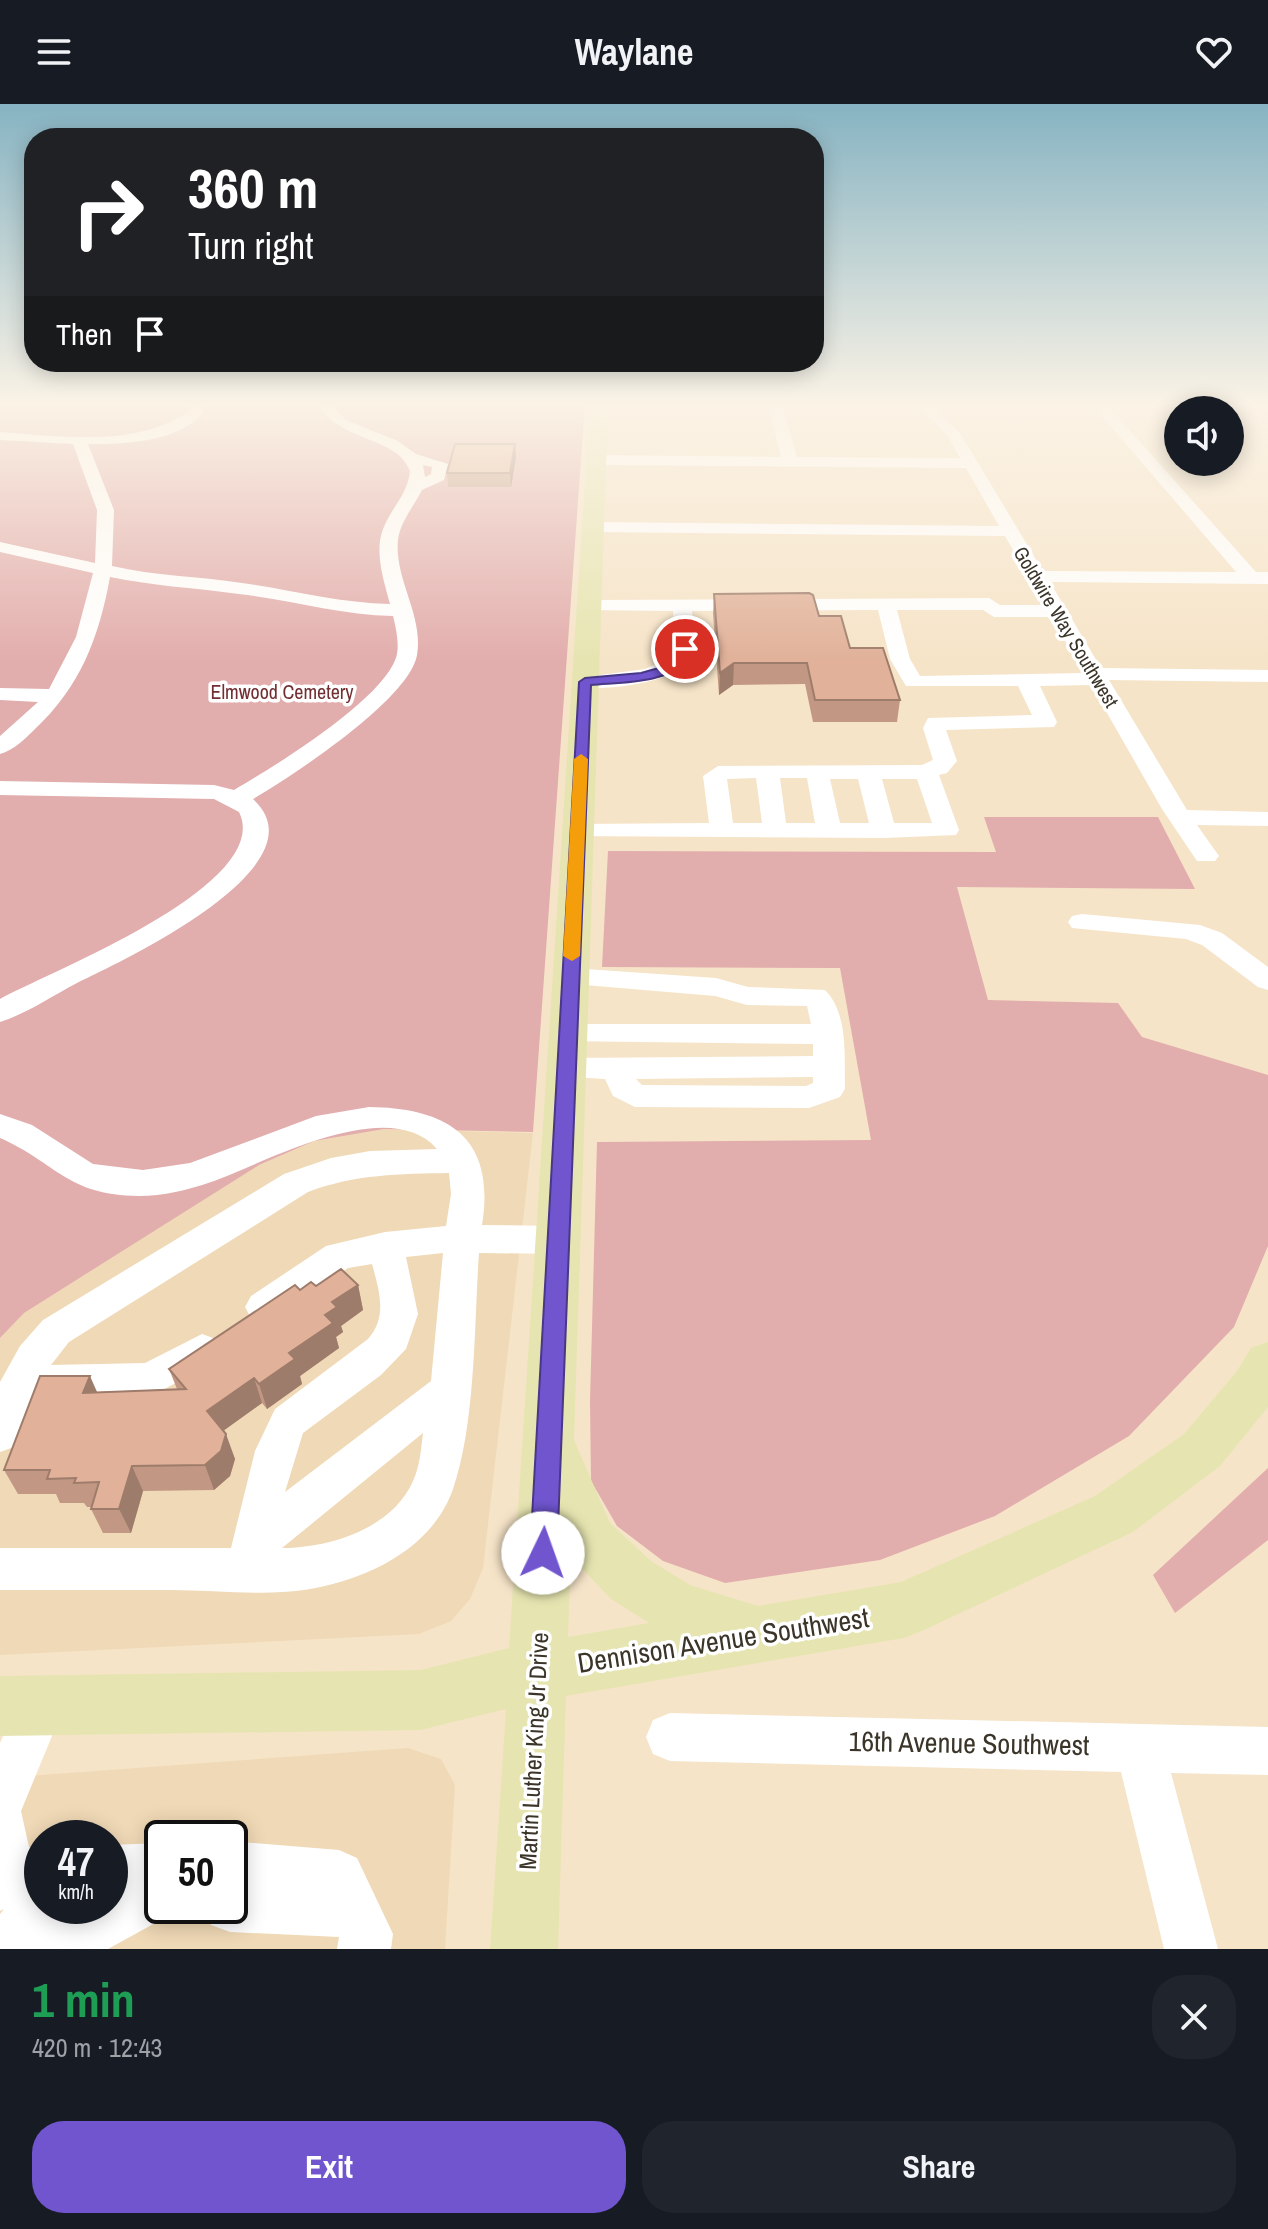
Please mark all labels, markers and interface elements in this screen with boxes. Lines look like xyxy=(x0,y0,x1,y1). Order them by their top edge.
text: Waylane xyxy=(575,28,693,76)
icon: menu xyxy=(32,30,76,74)
icon: heart xyxy=(1192,30,1236,74)
text: 360 m xyxy=(188,150,318,225)
icon: right xyxy=(56,160,160,264)
text: Turn right xyxy=(188,222,313,270)
icon: arrive xyxy=(128,312,172,356)
text: Then xyxy=(56,314,112,354)
map controls xyxy=(1164,396,1244,476)
button: sound xyxy=(1164,396,1244,476)
street label: Goldwire Way Southwest xyxy=(1008,541,1125,713)
pin xyxy=(651,615,719,683)
icon: arrive xyxy=(663,627,707,671)
park label: Elmwood Cemetery xyxy=(210,678,354,705)
position arrow xyxy=(501,1511,585,1595)
street label: Dennison Avenue Southwest xyxy=(575,1598,871,1682)
street label: Martin Luther King Jr Drive xyxy=(511,1632,555,1870)
street label: 16th Avenue Southwest xyxy=(848,1722,1090,1764)
speed limit sign: 50 xyxy=(144,1820,248,1924)
text: 47 xyxy=(58,1835,94,1888)
text: km/h xyxy=(58,1878,94,1905)
text: 1 min xyxy=(32,1967,135,2032)
button: close xyxy=(1152,1975,1236,2059)
text: 420 m · 12:43 xyxy=(32,2030,162,2065)
button: Exit xyxy=(32,2121,626,2213)
button: Share xyxy=(642,2121,1236,2213)

